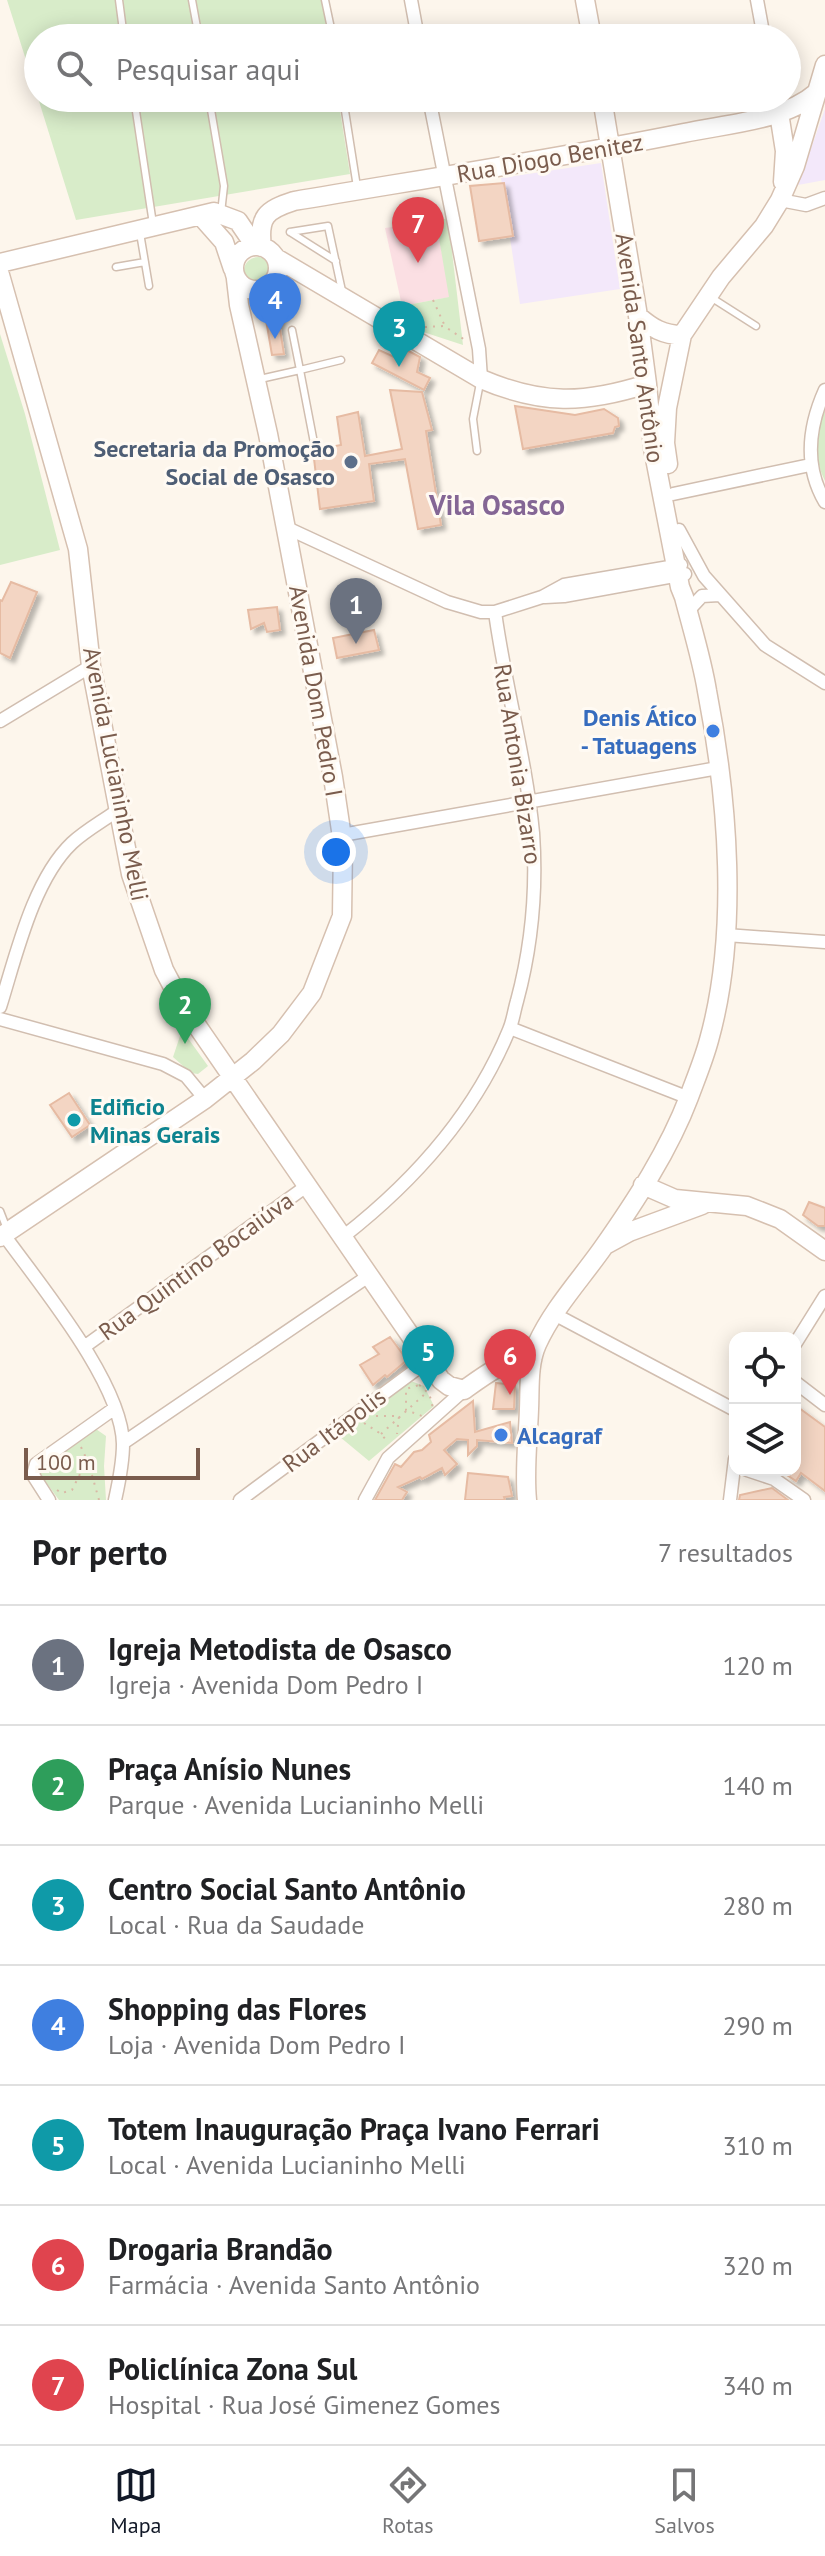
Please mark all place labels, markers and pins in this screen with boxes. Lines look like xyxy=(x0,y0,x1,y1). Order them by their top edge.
pin: 7 xyxy=(392,197,444,263)
pin: 4 xyxy=(249,273,301,339)
pin: 3 xyxy=(373,301,425,367)
place label: Secretaria da Promoção Social de Osasco xyxy=(93,433,335,492)
marker: Secretaria da Promoção Social de Osasco xyxy=(342,453,360,471)
pin: 1 xyxy=(330,578,382,644)
place label: Denis Ático - Tatuagens xyxy=(581,702,697,761)
marker: Denis Ático - Tatuagens xyxy=(704,722,722,740)
pin: 2 xyxy=(159,978,211,1044)
place label: Edificio Minas Gerais xyxy=(90,1091,220,1150)
marker: Edificio Minas Gerais xyxy=(65,1111,83,1129)
pin: 5 xyxy=(402,1325,454,1391)
pin: 6 xyxy=(484,1329,536,1395)
place label: Alcagraf xyxy=(517,1420,603,1451)
marker: Alcagraf xyxy=(492,1426,510,1444)

